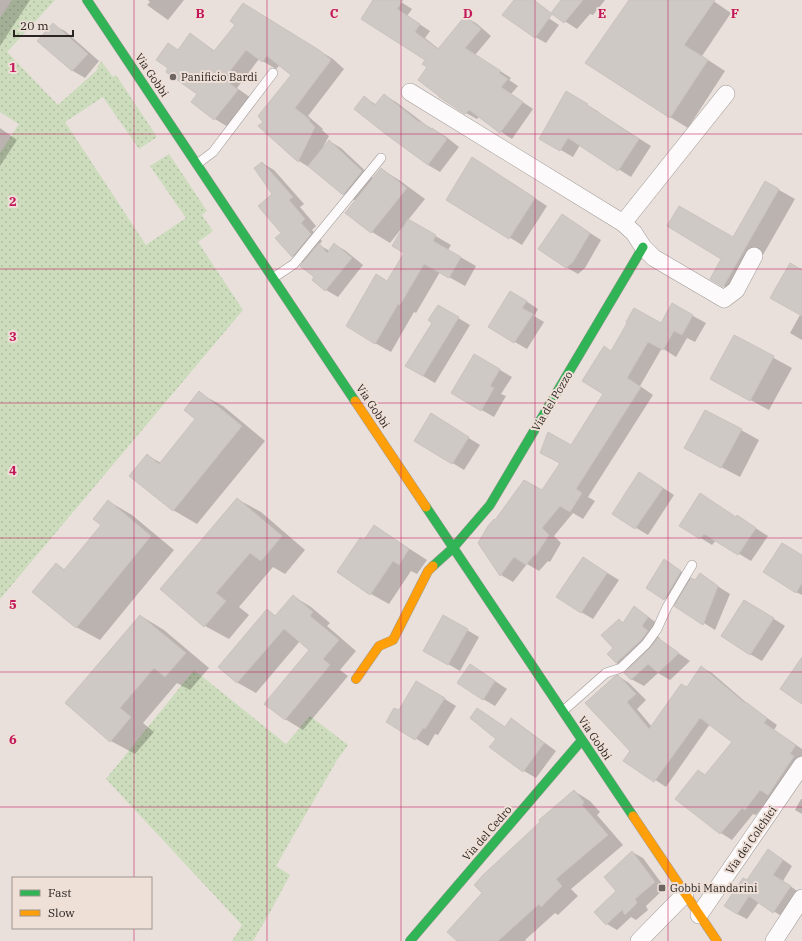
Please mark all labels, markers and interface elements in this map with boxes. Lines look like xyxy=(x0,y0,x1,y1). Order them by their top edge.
text: B xyxy=(195,5,205,22)
text: C xyxy=(330,5,339,22)
text: D xyxy=(463,5,473,22)
text: E xyxy=(598,5,606,22)
text: F xyxy=(731,5,739,22)
scale bar xyxy=(14,12,73,38)
text: 20 m xyxy=(20,18,49,33)
street label: Via Gobbi xyxy=(132,50,172,100)
text: 1 xyxy=(9,59,17,76)
place label: Panificio Bardi xyxy=(181,70,258,84)
marker: Panificio Bardi xyxy=(168,72,178,82)
text: 2 xyxy=(9,193,17,210)
text: 3 xyxy=(9,328,17,345)
street label: Via del Pozzo xyxy=(529,368,575,434)
street label: Via Gobbi xyxy=(353,381,393,431)
text: 4 xyxy=(9,462,17,479)
text: 5 xyxy=(9,596,17,613)
street label: Via Gobbi xyxy=(575,713,615,763)
text: 6 xyxy=(9,731,17,748)
street label: Via del Cedro xyxy=(459,803,515,863)
street label: Via dei Colchici xyxy=(722,803,780,877)
legend xyxy=(12,877,152,929)
place label: Gobbi Mandarini xyxy=(670,881,758,895)
marker: Gobbi Mandarini xyxy=(657,883,667,893)
text: Fast xyxy=(48,885,72,900)
text: Slow xyxy=(48,905,75,920)

